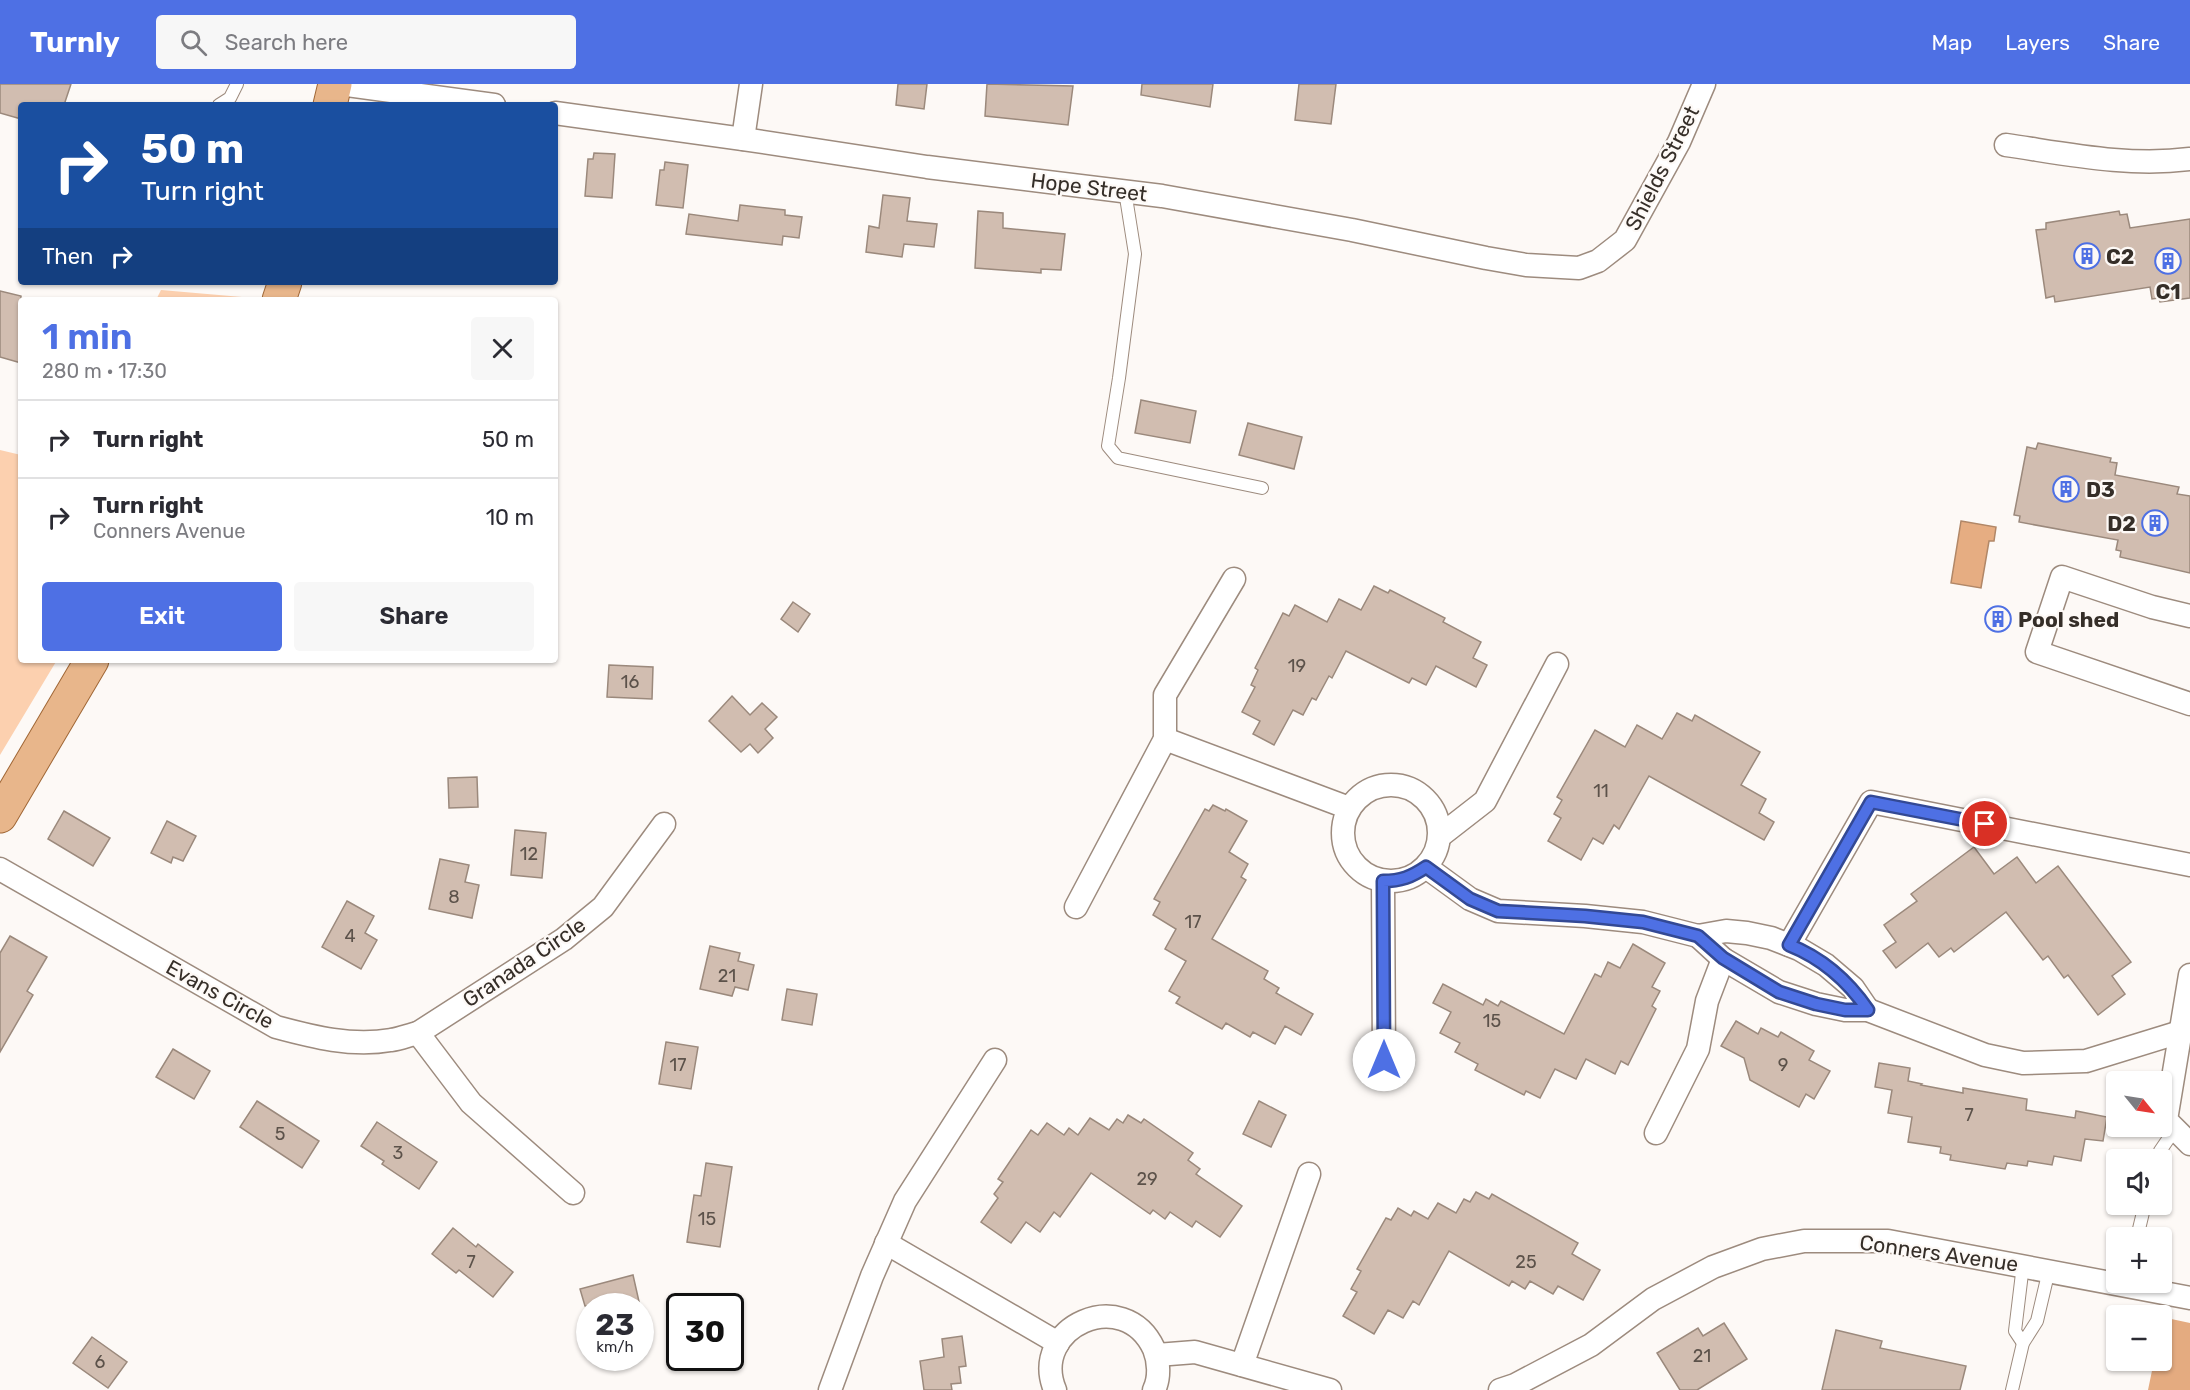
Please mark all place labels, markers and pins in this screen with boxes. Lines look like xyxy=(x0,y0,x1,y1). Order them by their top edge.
building icon: C2 xyxy=(2072,241,2102,271)
place label: C2 xyxy=(2106,244,2134,269)
building icon: C1 xyxy=(2153,246,2183,276)
place label: C1 xyxy=(2155,279,2181,304)
building icon: D3 xyxy=(2051,474,2081,504)
place label: D3 xyxy=(2086,477,2115,502)
building icon: D2 xyxy=(2140,508,2170,538)
place label: D2 xyxy=(2107,511,2136,536)
building icon: Pool shed xyxy=(1983,604,2013,634)
place label: Pool shed xyxy=(2018,607,2119,632)
pin xyxy=(1959,798,2010,849)

